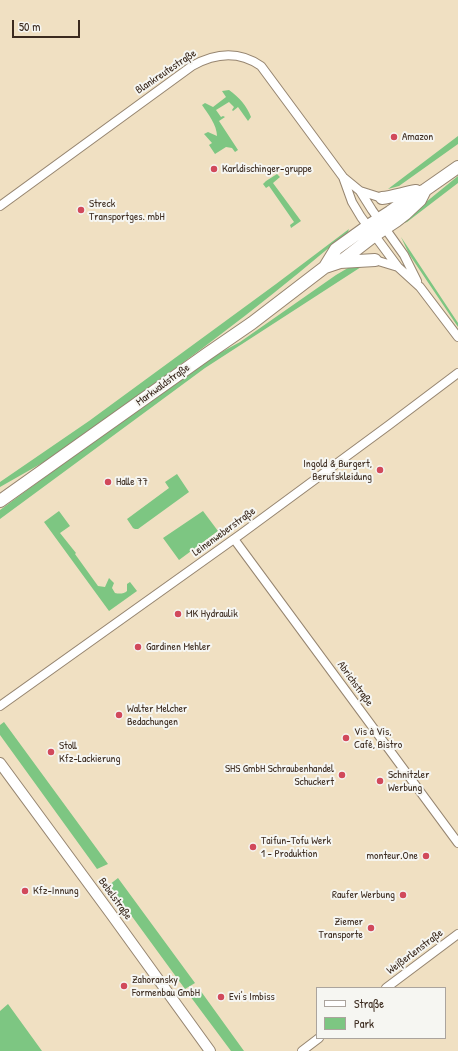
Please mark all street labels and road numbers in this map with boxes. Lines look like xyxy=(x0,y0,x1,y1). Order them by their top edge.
street label: Blankreutestraße xyxy=(133,47,199,97)
street label: Markwaldstraße xyxy=(134,361,192,409)
street label: Leinenweberstraße xyxy=(190,505,258,559)
street label: Abrichstraße xyxy=(334,659,376,709)
street label: Bebelstraße xyxy=(95,875,135,923)
street label: Weißerlenstraße xyxy=(384,927,446,977)

